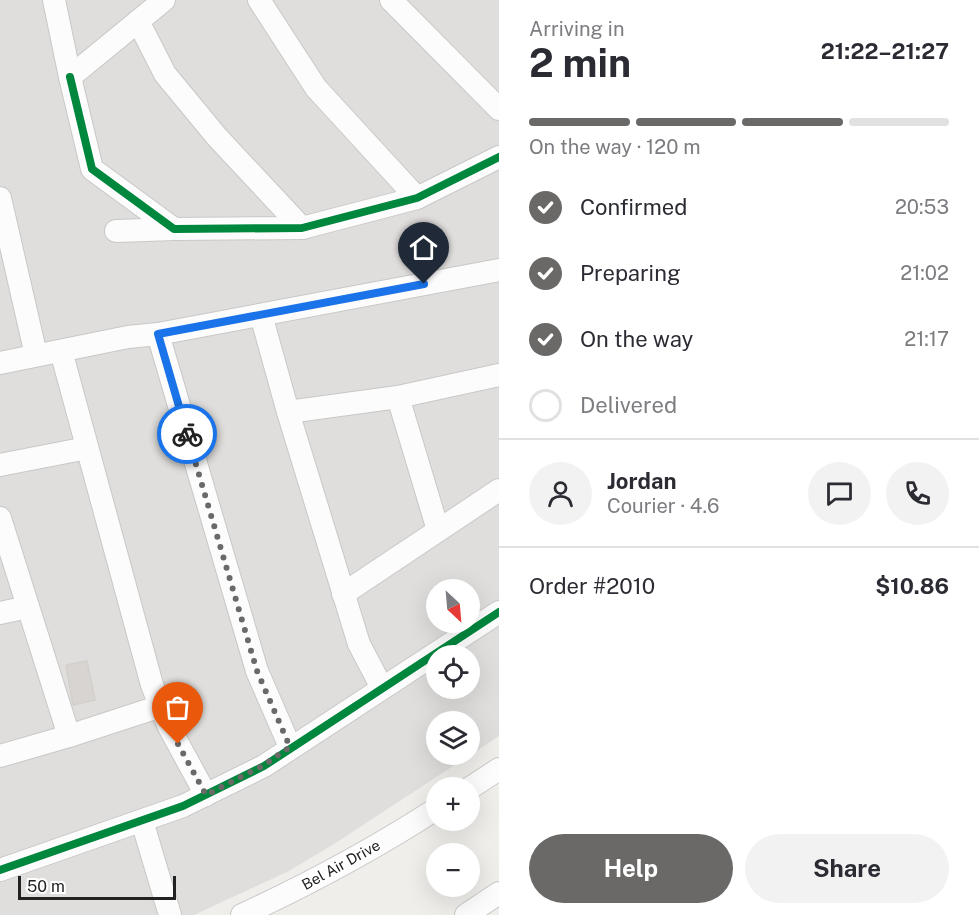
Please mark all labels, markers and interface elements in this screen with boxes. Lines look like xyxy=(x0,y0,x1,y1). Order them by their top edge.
text: Arriving in xyxy=(529,17,624,41)
text: 21:22–21:27 xyxy=(821,38,949,64)
text: 2 min xyxy=(529,40,631,86)
text: On the way · 120 m xyxy=(529,135,701,159)
icon: check xyxy=(529,191,562,224)
text: Confirmed xyxy=(580,194,687,220)
text: 20:53 xyxy=(895,195,949,219)
pin xyxy=(398,222,449,284)
icon: home xyxy=(407,231,440,264)
icon: check xyxy=(529,257,562,290)
text: Preparing xyxy=(580,260,681,286)
text: 21:02 xyxy=(900,261,949,285)
icon: check xyxy=(529,323,562,356)
text: On the way xyxy=(580,326,693,352)
text: 21:17 xyxy=(904,327,949,351)
text: Delivered xyxy=(580,392,677,418)
courier xyxy=(157,404,217,464)
icon: bike xyxy=(171,418,204,451)
button: person xyxy=(529,462,592,525)
button: chat xyxy=(808,462,871,525)
button: phone xyxy=(886,462,949,525)
text: Jordan xyxy=(607,468,676,494)
text: Courier · 4.6 xyxy=(607,494,719,518)
text: Order #2010 xyxy=(529,573,655,599)
text: $10.86 xyxy=(875,573,949,599)
north arrow xyxy=(426,579,480,633)
map controls xyxy=(426,579,480,897)
button: locate xyxy=(426,645,480,699)
pin xyxy=(152,682,203,744)
icon: bag xyxy=(161,691,194,724)
button: layers xyxy=(426,711,480,765)
button: + xyxy=(426,777,480,831)
button: Help xyxy=(529,834,733,903)
button: Share xyxy=(745,834,949,903)
street label: Bel Air Drive xyxy=(299,836,383,893)
button: − xyxy=(426,843,480,897)
scale bar xyxy=(18,873,176,900)
text: 50 m xyxy=(27,877,65,896)

